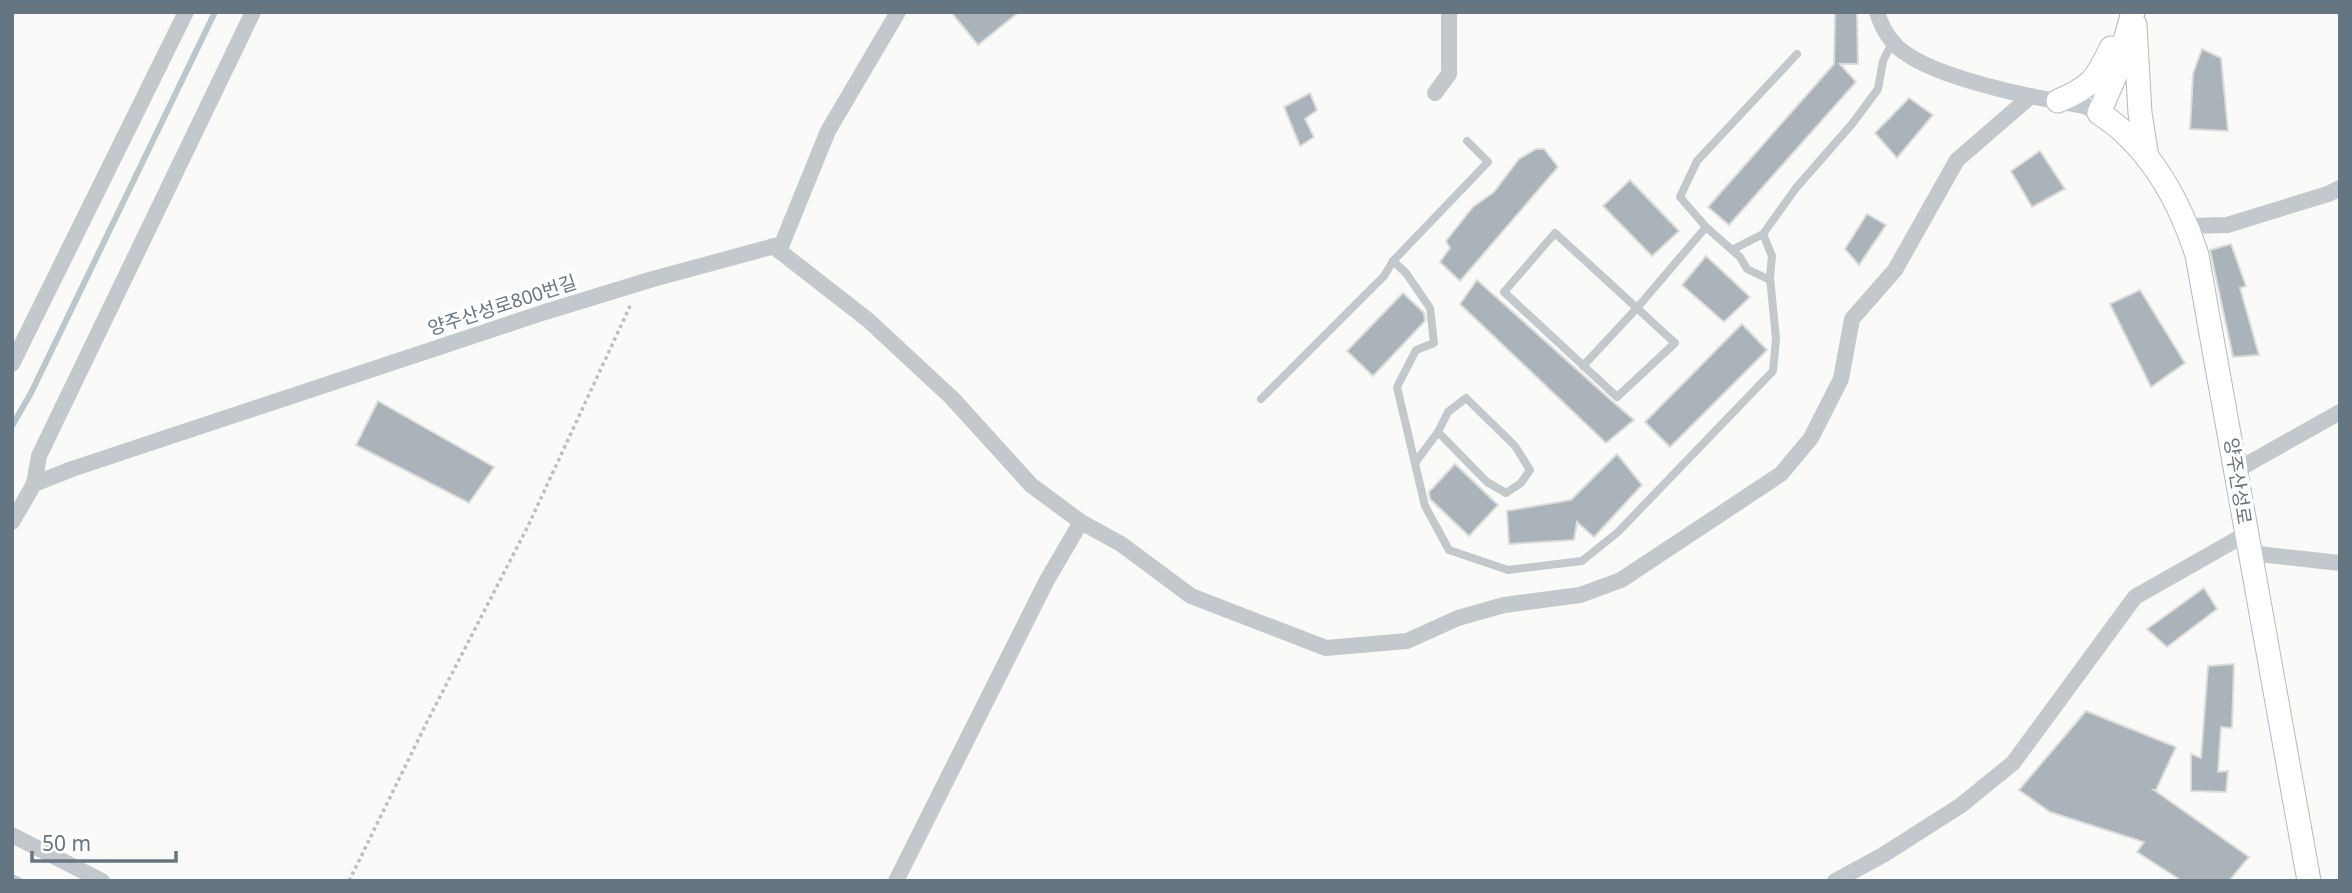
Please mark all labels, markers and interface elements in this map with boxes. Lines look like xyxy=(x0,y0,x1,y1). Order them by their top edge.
street label: 양주산성로800번길 xyxy=(424,269,580,341)
street label: 양주산성로 xyxy=(2218,436,2258,526)
scale bar xyxy=(32,820,175,864)
text: 50 m xyxy=(42,829,91,857)

